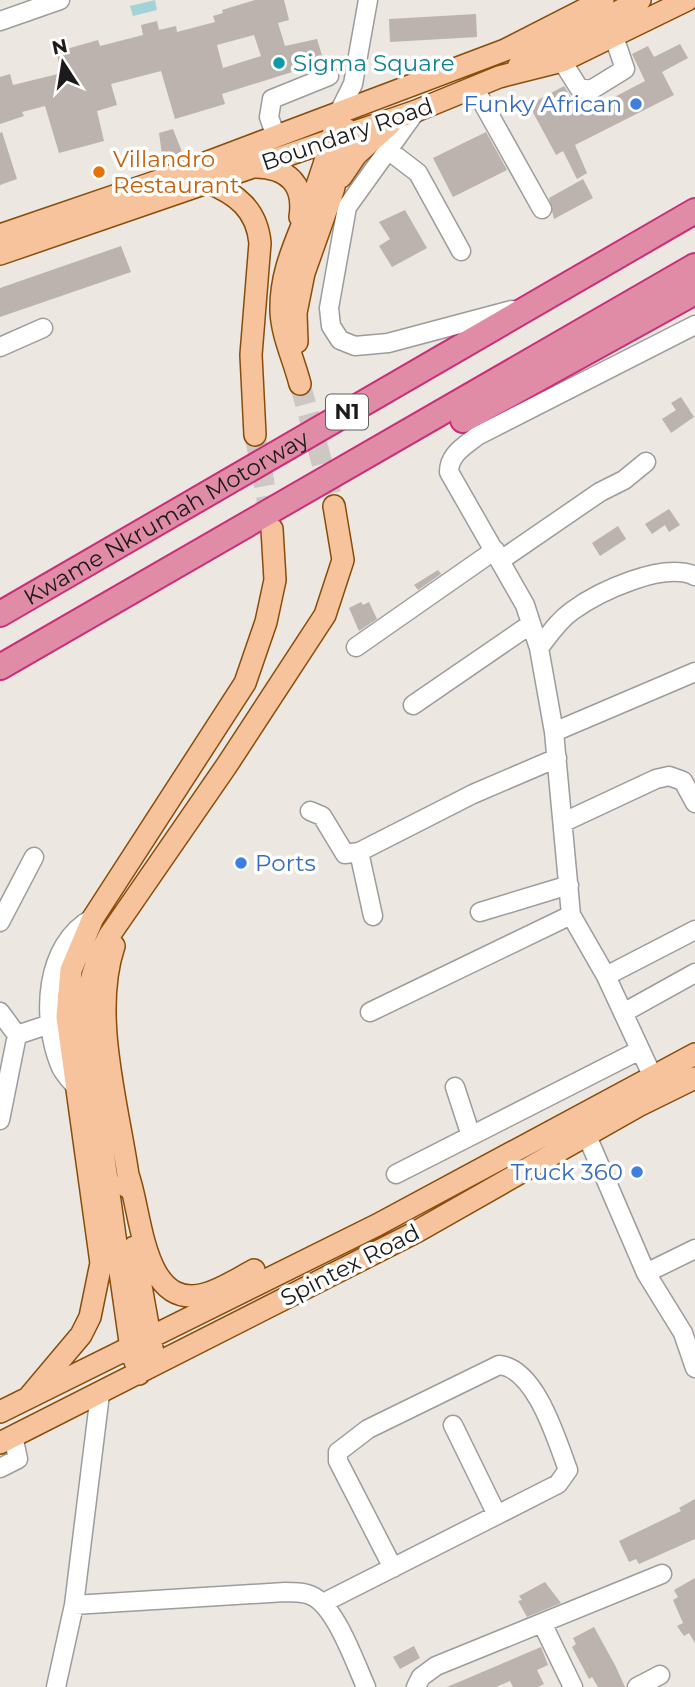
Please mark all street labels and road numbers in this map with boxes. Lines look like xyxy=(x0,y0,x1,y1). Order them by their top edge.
street label: Boundary Road xyxy=(258,92,436,176)
road number: N1 xyxy=(326,394,368,430)
street label: Kwame Nkrumah Motorway xyxy=(19,424,314,611)
street label: Spintex Road xyxy=(276,1218,424,1312)

